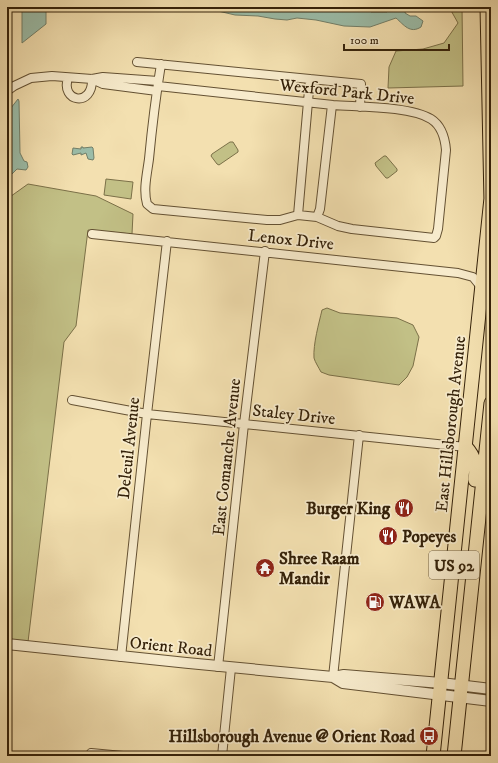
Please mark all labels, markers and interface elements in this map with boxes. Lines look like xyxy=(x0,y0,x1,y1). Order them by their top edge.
scale bar xyxy=(344,26,449,52)
text: 100 m xyxy=(350,33,379,48)
street label: Wexford Park Drive xyxy=(277,74,415,110)
street label: Lenox Drive xyxy=(247,225,335,255)
street label: East Hillsborough Avenue xyxy=(431,335,471,513)
street label: East Comanche Avenue xyxy=(208,377,246,537)
street label: Deleuil Avenue xyxy=(113,396,145,500)
street label: Staley Drive xyxy=(251,400,336,430)
restaurant icon: Burger King xyxy=(393,497,415,519)
place label: Burger King xyxy=(306,498,391,520)
restaurant icon: Popeyes xyxy=(377,525,399,547)
place label: Popeyes xyxy=(402,526,457,548)
place label: Shree Raam Mandir xyxy=(279,548,360,590)
road number: US 92 xyxy=(429,551,479,579)
temple icon: Shree Raam Mandir xyxy=(254,557,276,579)
fuel station icon: WAWA xyxy=(364,591,386,613)
place label: WAWA xyxy=(388,592,441,614)
street label: Orient Road xyxy=(129,632,214,662)
bus stop icon: Hillsborough Avenue @ Orient Road xyxy=(418,725,440,747)
place label: Hillsborough Avenue @ Orient Road xyxy=(169,726,416,748)

